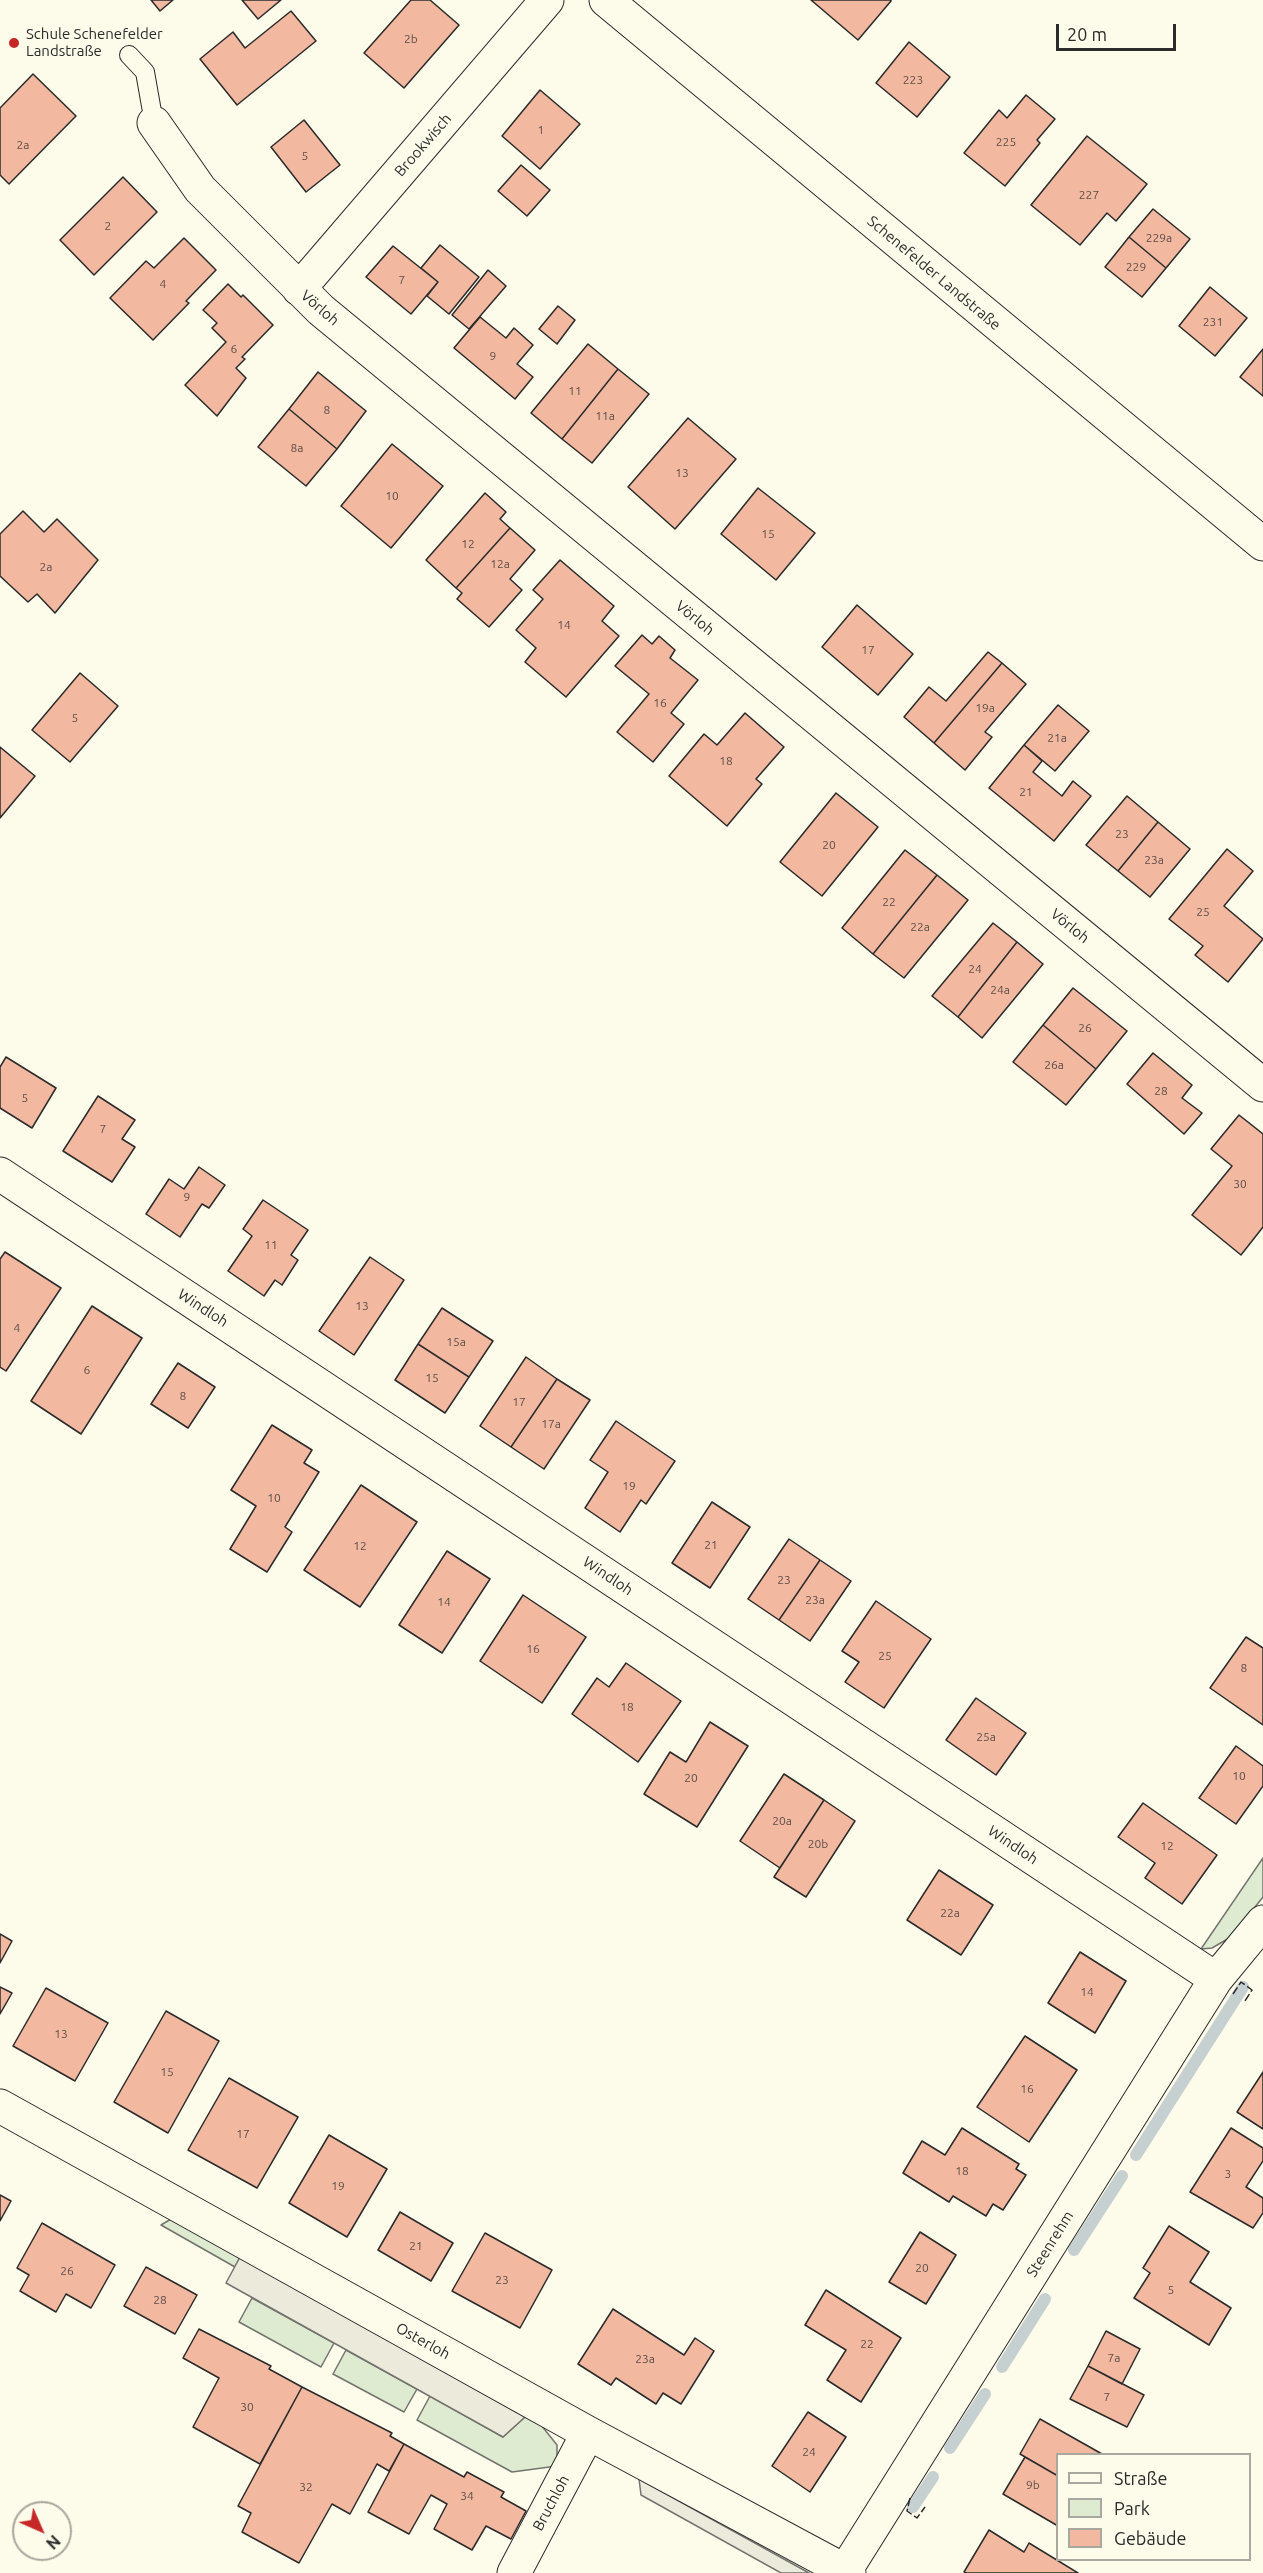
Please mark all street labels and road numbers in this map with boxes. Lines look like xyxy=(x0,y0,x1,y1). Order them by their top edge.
street label: Brookwisch xyxy=(391,110,455,180)
street label: Schenefelder Landstraße xyxy=(864,212,1004,334)
street label: Vörloh xyxy=(297,287,343,329)
street label: Vörloh xyxy=(672,597,718,639)
street label: Vörloh xyxy=(1047,905,1093,947)
street label: Windloh xyxy=(174,1285,232,1331)
street label: Windloh xyxy=(580,1553,636,1599)
street label: Windloh xyxy=(985,1822,1041,1868)
street label: Steenrehm xyxy=(1023,2208,1077,2280)
street label: Osterloh xyxy=(393,2319,453,2363)
street label: Bruchloh xyxy=(529,2472,573,2534)

